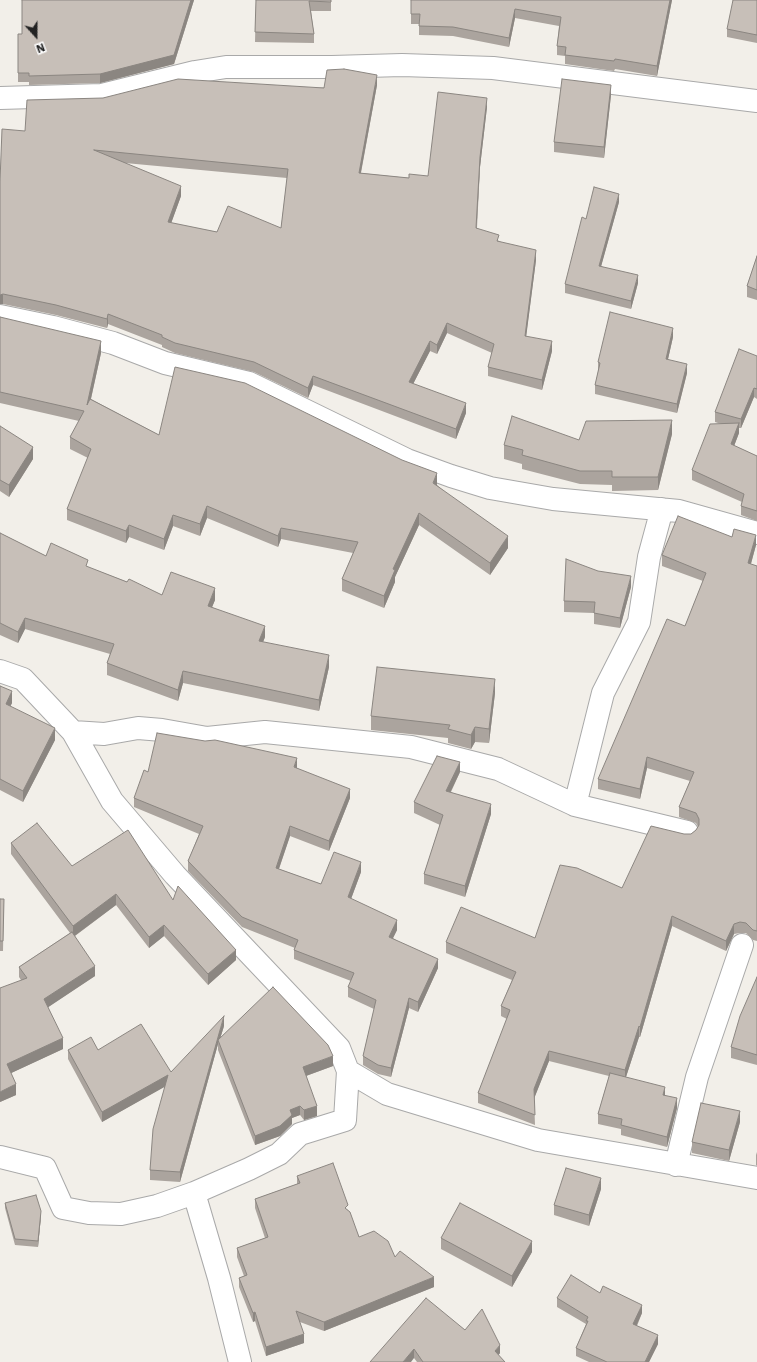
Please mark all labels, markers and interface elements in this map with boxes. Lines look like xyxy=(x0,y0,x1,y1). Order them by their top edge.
north arrow xyxy=(16,16,56,56)
text: N xyxy=(34,40,47,55)

